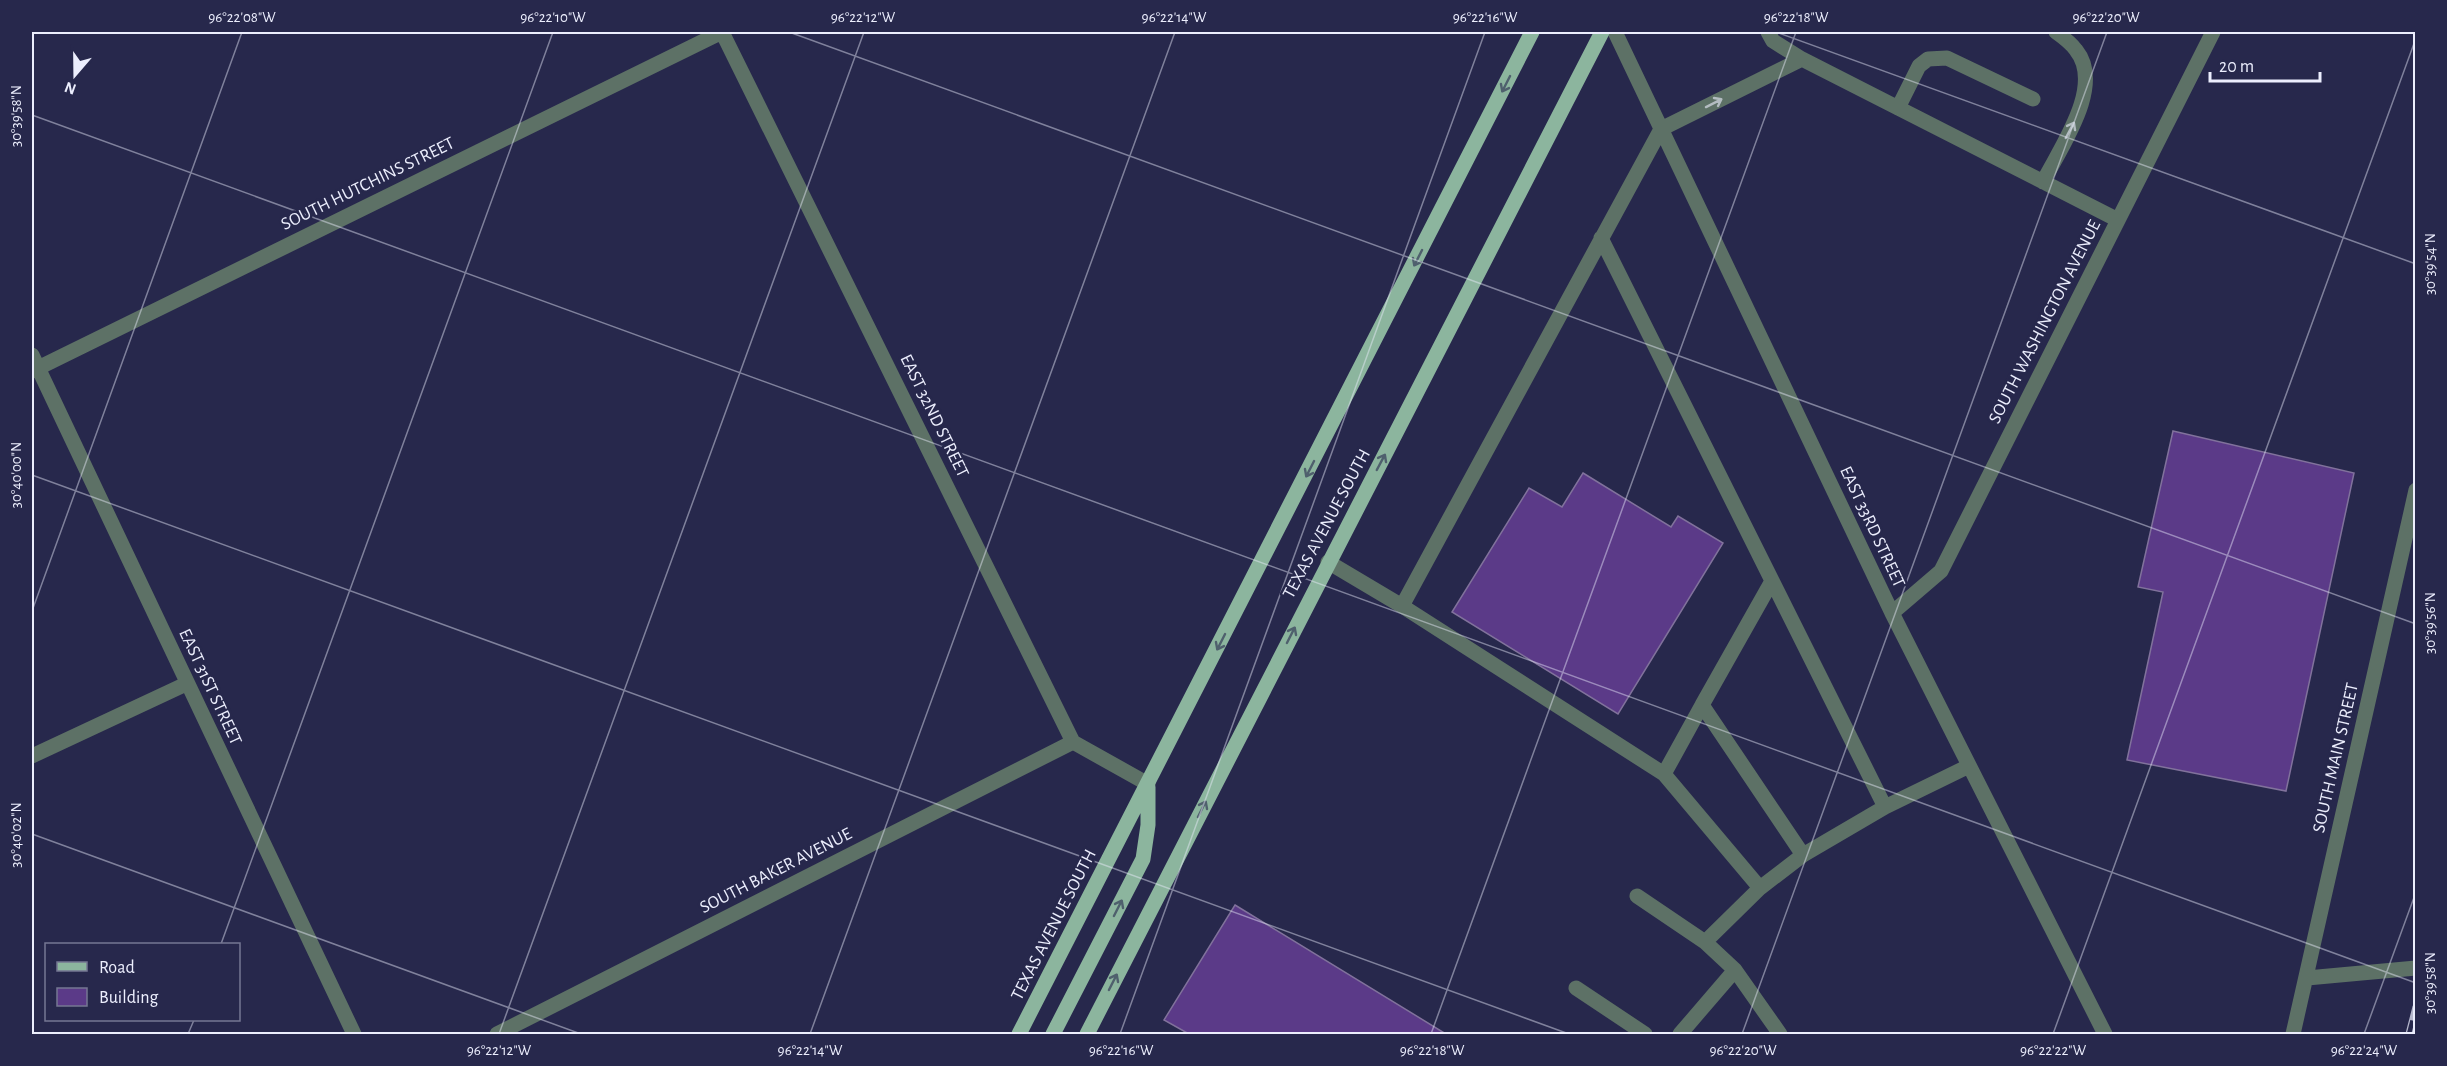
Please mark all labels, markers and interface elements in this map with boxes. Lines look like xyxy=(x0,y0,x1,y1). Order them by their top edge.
text: 96°22'08"W xyxy=(208,10,276,25)
text: 96°22'10"W xyxy=(520,10,586,25)
text: 96°22'12"W xyxy=(831,10,896,25)
text: 96°22'14"W xyxy=(1142,10,1207,25)
text: 96°22'16"W xyxy=(1453,10,1518,25)
text: 96°22'18"W xyxy=(1764,10,1829,25)
text: 96°22'20"W xyxy=(2072,10,2140,25)
north arrow xyxy=(45,45,105,105)
scale bar xyxy=(2210,45,2320,83)
text: 20 m xyxy=(2219,58,2254,76)
one-way arrow xyxy=(1500,74,1511,92)
text: N xyxy=(62,79,78,98)
text: 30°39'58"N xyxy=(9,85,24,147)
one-way arrow xyxy=(1704,97,1722,109)
one-way arrow xyxy=(2065,121,2076,139)
street label: SOUTH HUTCHINS STREET xyxy=(278,134,458,234)
street label: SOUTH WASHINGTON AVENUE xyxy=(1986,217,2104,427)
text: 30°39'54"N xyxy=(2423,233,2438,295)
one-way arrow xyxy=(1412,249,1424,266)
street label: EAST 32ND STREET xyxy=(896,351,972,481)
text: 30°40'00"N xyxy=(9,442,24,508)
street label: TEXAS AVENUE SOUTH xyxy=(1280,446,1374,602)
one-way arrow xyxy=(1376,454,1387,472)
one-way arrow xyxy=(1304,459,1315,477)
street label: EAST 33RD STREET xyxy=(1836,464,1908,591)
text: 30°39'56"N xyxy=(2423,592,2438,654)
street label: EAST 31ST STREET xyxy=(175,626,245,748)
one-way arrow xyxy=(1285,627,1297,645)
one-way arrow xyxy=(1215,633,1227,650)
street label: SOUTH MAIN STREET xyxy=(2310,681,2362,835)
one-way arrow xyxy=(1197,800,1208,818)
text: 30°40'02"N xyxy=(9,802,24,868)
street label: SOUTH BAKER AVENUE xyxy=(697,825,855,917)
street label: TEXAS AVENUE SOUTH xyxy=(1008,847,1100,1003)
one-way arrow xyxy=(1113,899,1124,917)
legend xyxy=(45,943,240,1021)
text: 30°39'58"N xyxy=(2423,952,2438,1014)
text: Road xyxy=(99,959,135,977)
one-way arrow xyxy=(1108,974,1119,992)
text: Building xyxy=(99,989,159,1007)
text: 96°22'12"W xyxy=(467,1043,532,1058)
text: 96°22'14"W xyxy=(778,1043,843,1058)
text: 96°22'16"W xyxy=(1089,1043,1154,1058)
text: 96°22'18"W xyxy=(1400,1043,1465,1058)
text: 96°22'20"W xyxy=(1709,1043,1777,1058)
text: 96°22'22"W xyxy=(2020,1043,2087,1058)
text: 96°22'24"W xyxy=(2331,1043,2398,1058)

